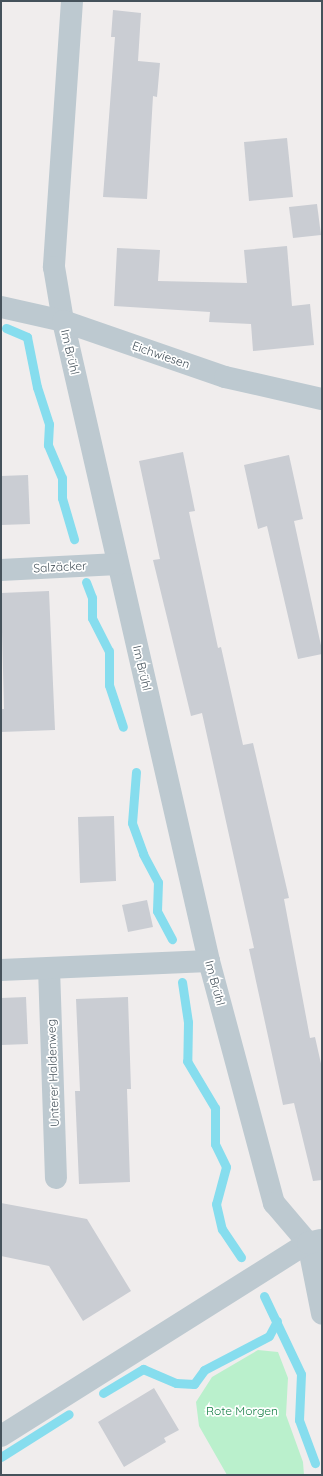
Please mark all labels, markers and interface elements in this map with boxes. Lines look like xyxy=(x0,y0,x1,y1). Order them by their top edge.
street label: Im Brühl xyxy=(58,328,82,376)
street label: Eichwiesen xyxy=(130,338,192,372)
street label: Salzäcker xyxy=(33,558,87,576)
street label: Im Brühl xyxy=(130,644,154,692)
street label: Im Brühl xyxy=(202,959,228,1007)
street label: Unterer Haldenweg xyxy=(44,1019,62,1127)
park label: Rote Morgen xyxy=(206,1404,278,1418)

